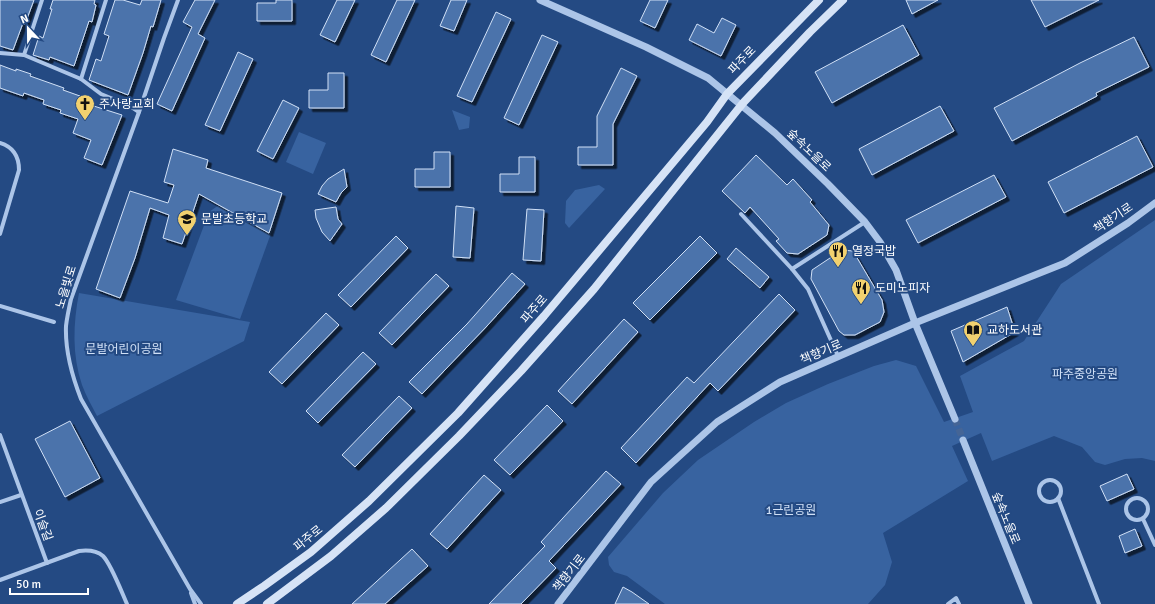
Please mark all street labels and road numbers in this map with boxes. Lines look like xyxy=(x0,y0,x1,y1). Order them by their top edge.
street label: 파주로 xyxy=(725,43,759,77)
street label: 숲속노을로 xyxy=(784,126,834,175)
street label: 책향기로 xyxy=(1091,200,1136,237)
street label: 노을빛로 xyxy=(53,264,80,310)
street label: 파주로 xyxy=(518,292,551,327)
street label: 책향기로 xyxy=(798,337,844,368)
street label: 숲속노을로 xyxy=(988,490,1023,547)
street label: 이슬길 xyxy=(30,507,55,543)
street label: 파주로 xyxy=(291,522,326,555)
street label: 책향기로 xyxy=(550,551,589,595)

